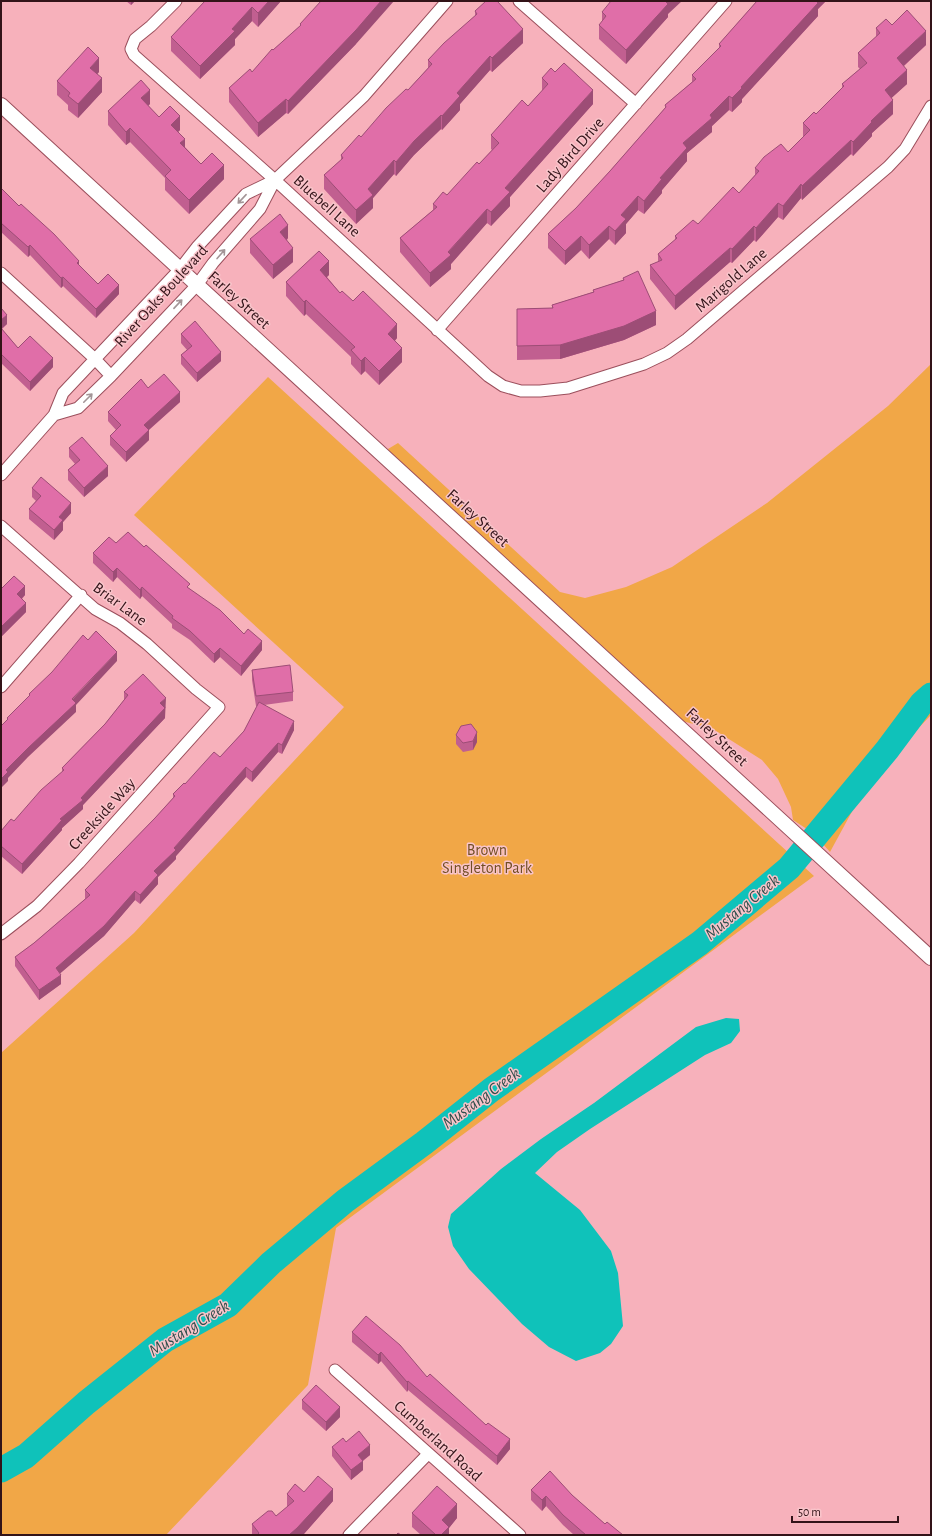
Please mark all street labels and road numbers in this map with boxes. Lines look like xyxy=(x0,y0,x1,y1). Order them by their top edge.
street label: Lady Bird Drive xyxy=(533,114,607,196)
street label: Bluebell Lane xyxy=(291,172,363,240)
street label: River Oaks Boulevard xyxy=(111,242,211,350)
street label: Marigold Lane xyxy=(692,245,770,315)
street label: Farley Street xyxy=(204,268,273,333)
street label: Farley Street xyxy=(443,486,512,551)
street label: Briar Lane xyxy=(90,579,150,629)
street label: Farley Street xyxy=(683,705,751,770)
street label: Creekside Way xyxy=(66,775,139,854)
street label: Cumberland Road xyxy=(391,1398,485,1484)

